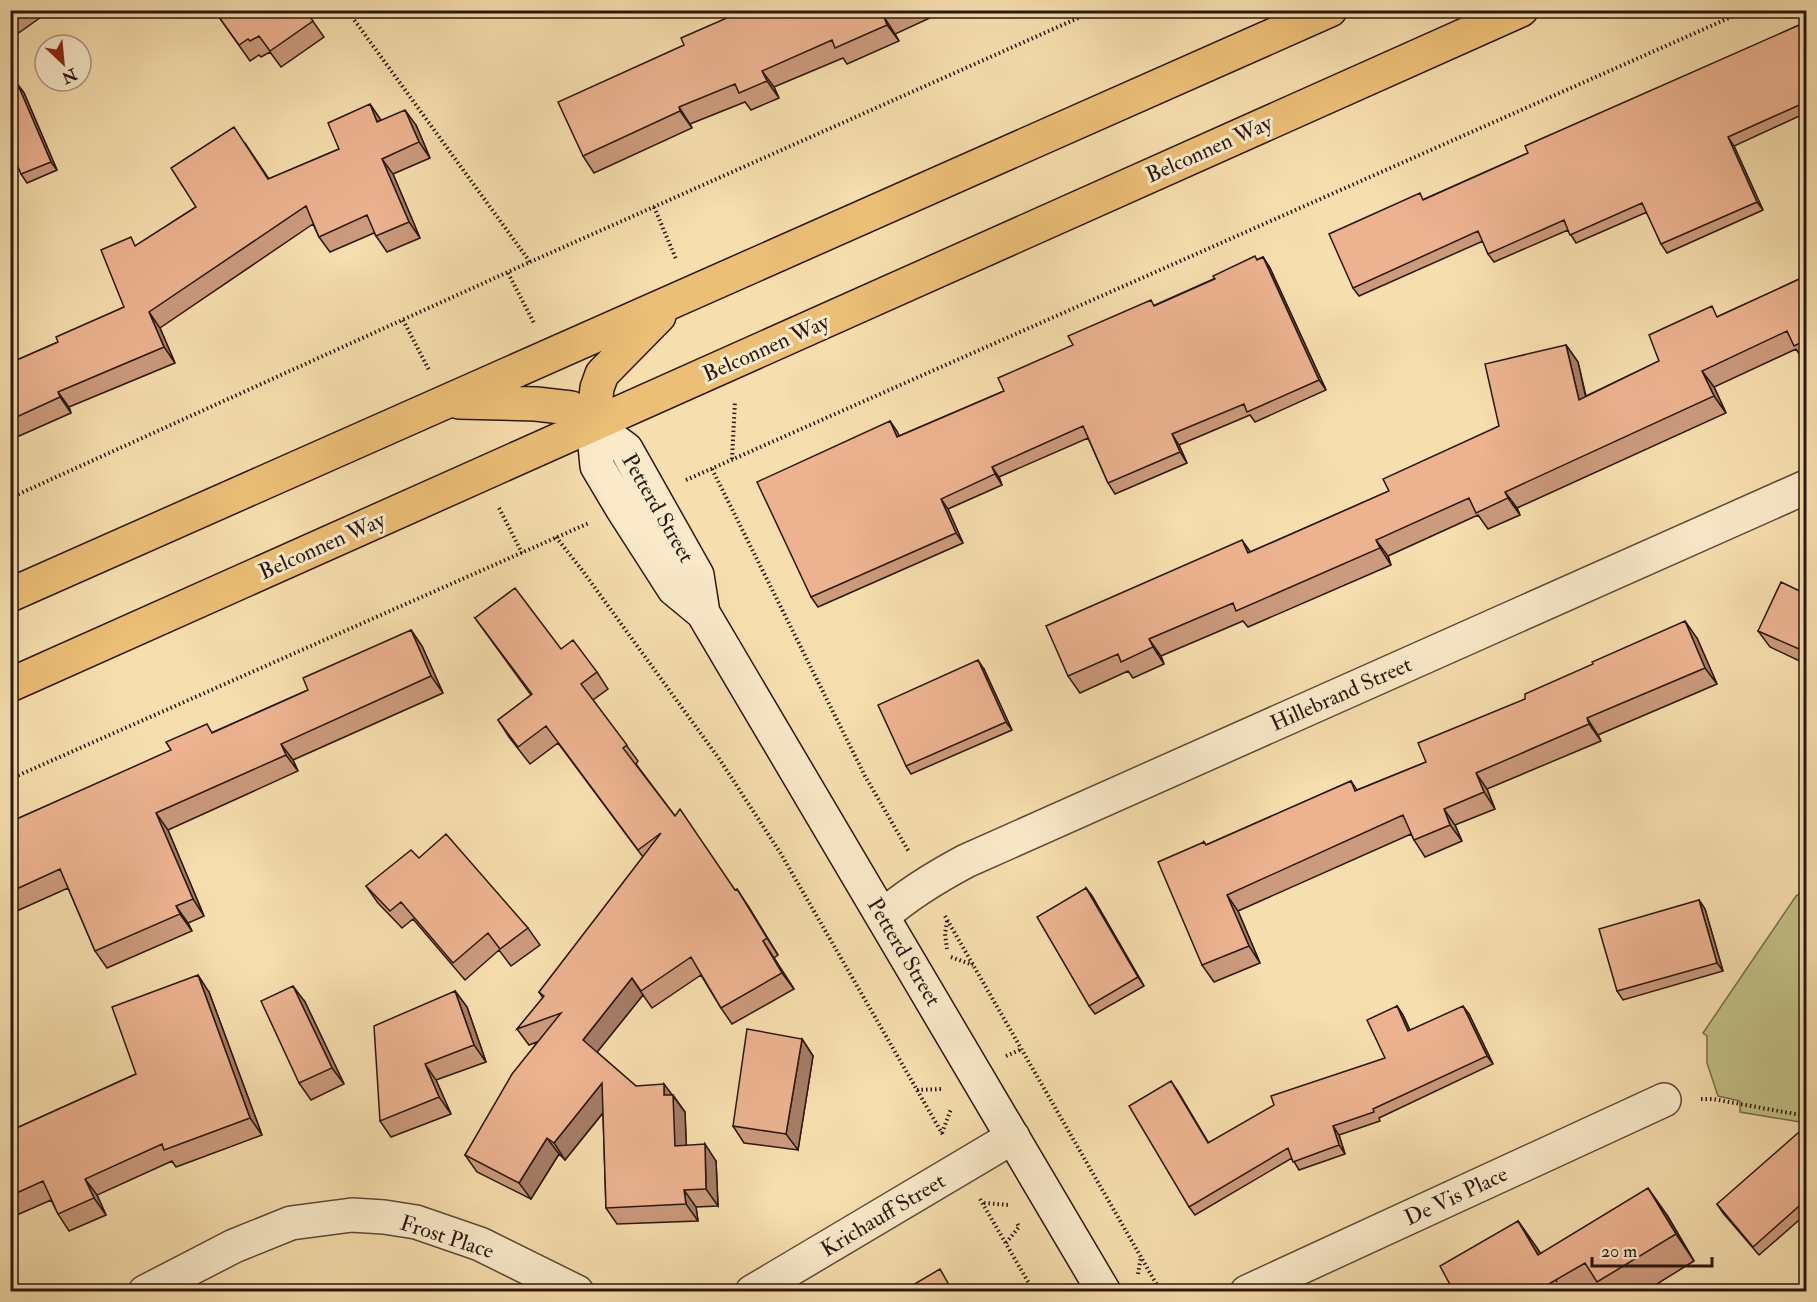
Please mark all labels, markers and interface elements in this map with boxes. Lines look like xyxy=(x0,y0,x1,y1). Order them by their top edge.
north arrow xyxy=(33,33,93,93)
text: N xyxy=(58,63,81,88)
street label: Belconnen Way xyxy=(1141,109,1277,189)
street label: Belconnen Way xyxy=(698,308,834,388)
street label: Petterd Street xyxy=(616,448,700,568)
street label: Belconnen Way xyxy=(254,506,390,586)
street label: Hillebrand Street xyxy=(1266,650,1416,738)
street label: Petterd Street xyxy=(861,893,947,1011)
street label: De Vis Place xyxy=(1400,1160,1512,1232)
street label: Krichauff Street xyxy=(816,1167,950,1263)
street label: Frost Place xyxy=(397,1209,497,1265)
scale bar xyxy=(1592,1230,1712,1268)
text: 20 m xyxy=(1601,1240,1637,1263)

